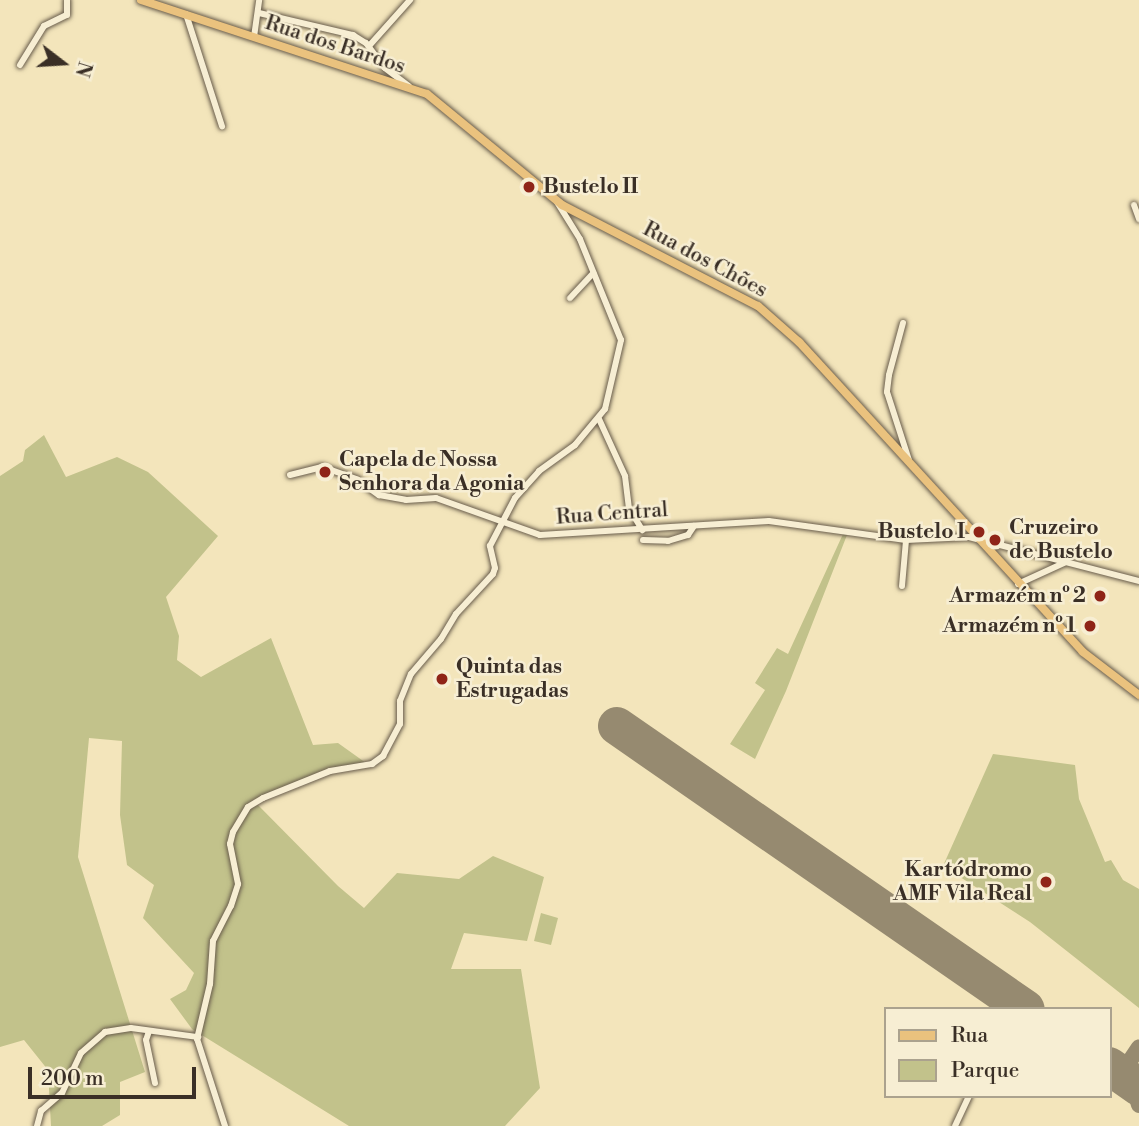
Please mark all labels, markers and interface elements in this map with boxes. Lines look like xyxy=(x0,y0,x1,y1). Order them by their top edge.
street label: Rua dos Bardos xyxy=(262,10,408,80)
north arrow xyxy=(28,28,98,98)
text: N xyxy=(69,58,97,80)
place label: Bustelo II xyxy=(543,174,638,200)
marker: Bustelo II xyxy=(521,179,537,195)
street label: Rua dos Chões xyxy=(638,217,772,303)
place label: Capela de Nossa Senhora da Agonia xyxy=(339,447,524,497)
marker: Capela de Nossa Senhora da Agonia xyxy=(317,464,333,480)
street label: Rua Central xyxy=(555,498,669,530)
place label: Cruzeiro de Bustelo xyxy=(1009,515,1113,565)
place label: Bustelo I xyxy=(878,519,965,545)
marker: Bustelo I xyxy=(971,524,987,540)
marker: Cruzeiro de Bustelo xyxy=(987,532,1003,548)
place label: Armazém nº 2 xyxy=(949,583,1086,609)
marker: Armazém nº 2 xyxy=(1092,588,1108,604)
place label: Armazém nº 1 xyxy=(942,613,1076,639)
marker: Armazém nº 1 xyxy=(1082,618,1098,634)
place label: Quinta das Estrugadas xyxy=(456,654,568,704)
marker: Quinta das Estrugadas xyxy=(434,671,450,687)
place label: Kartódromo AMF Vila Real xyxy=(893,857,1032,907)
marker: Kartódromo AMF Vila Real xyxy=(1038,874,1054,890)
legend xyxy=(884,1007,1111,1098)
text: Rua xyxy=(951,1023,988,1049)
scale bar xyxy=(32,1052,200,1096)
text: Parque xyxy=(951,1058,1019,1084)
text: 200 m xyxy=(41,1066,104,1092)

